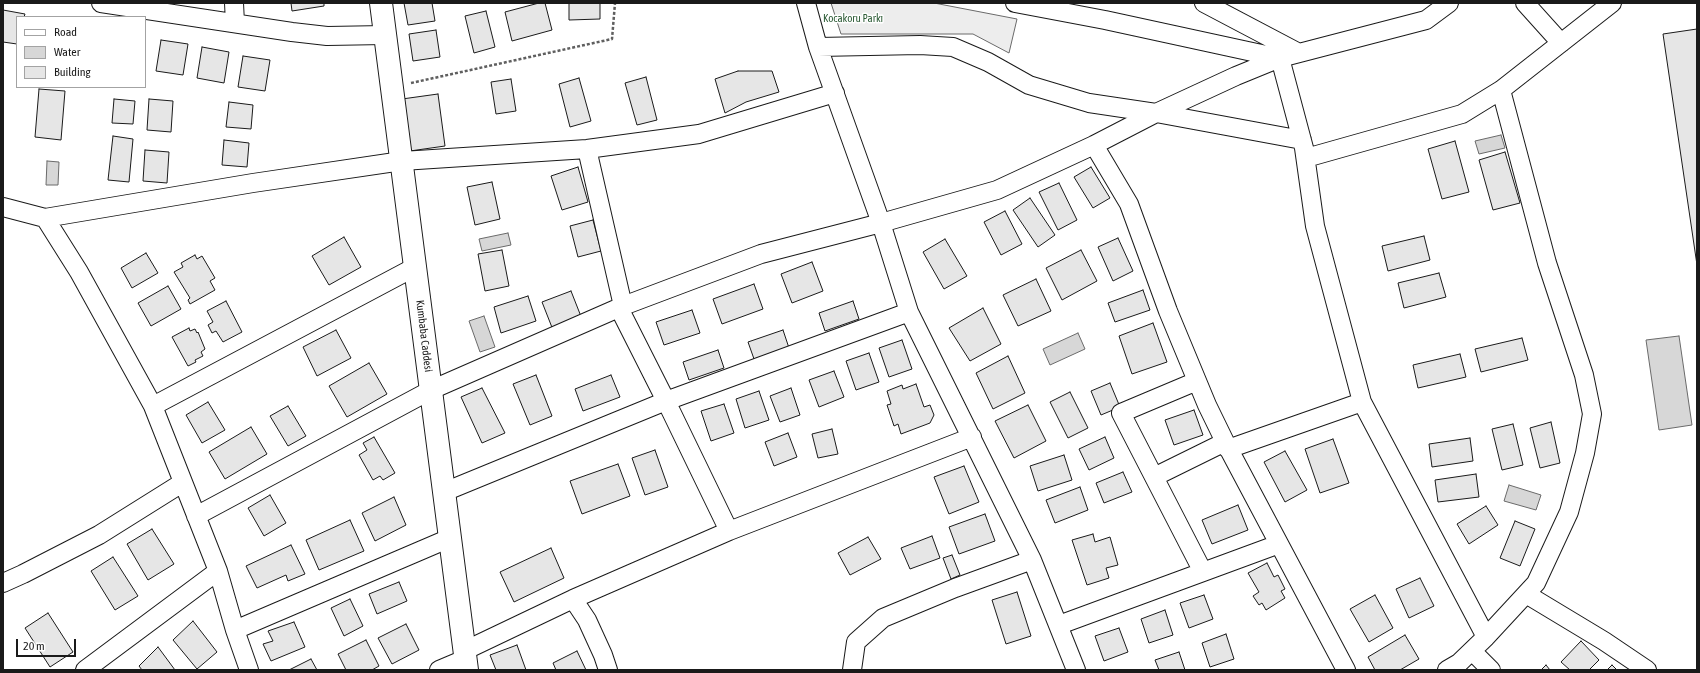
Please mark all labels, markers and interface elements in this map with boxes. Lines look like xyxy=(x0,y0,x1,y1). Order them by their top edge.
park label: Kocakoru Parkı xyxy=(823,12,883,26)
legend xyxy=(16,16,146,88)
text: Road xyxy=(54,25,77,39)
text: Water xyxy=(54,45,80,59)
text: Building xyxy=(54,65,91,79)
street label: Kumbaba Caddesi xyxy=(413,299,435,373)
scale bar xyxy=(18,631,78,657)
text: 20 m xyxy=(23,639,45,653)

